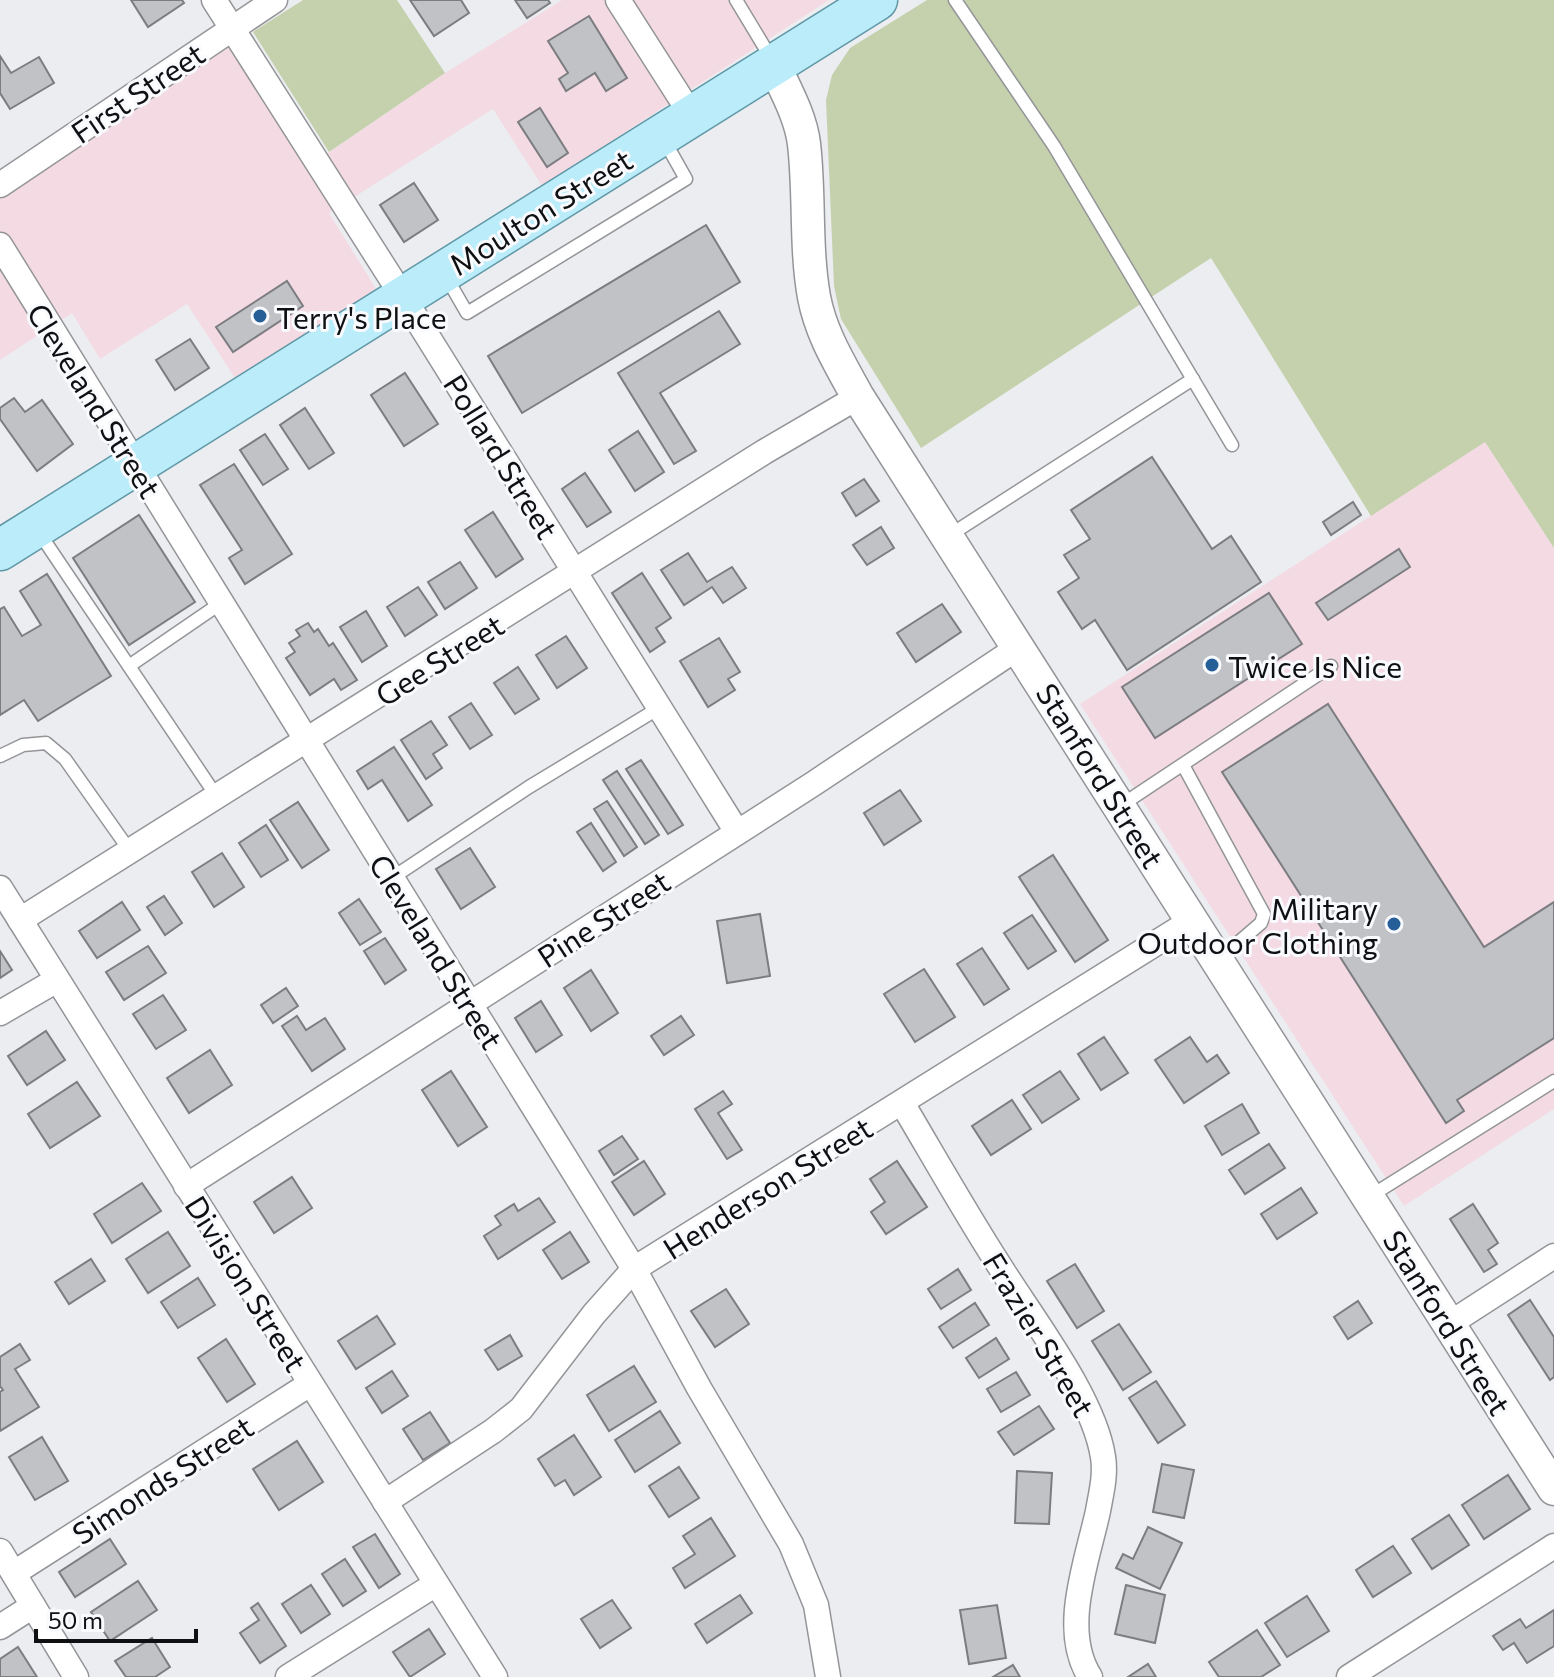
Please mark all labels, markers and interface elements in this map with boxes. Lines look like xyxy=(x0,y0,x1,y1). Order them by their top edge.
street label: First Street xyxy=(63,34,211,150)
street label: Moulton Street xyxy=(442,140,638,282)
street label: Cleveland Street xyxy=(20,296,170,504)
place label: Terry's Place xyxy=(276,298,446,335)
marker: Terry's Place xyxy=(251,307,269,325)
street label: Pollard Street xyxy=(437,367,567,545)
street label: Gee Street xyxy=(368,605,510,713)
place label: Twice Is Nice xyxy=(1228,647,1402,684)
marker: Twice Is Nice xyxy=(1203,656,1221,674)
street label: Stanford Street xyxy=(1029,676,1173,874)
street label: Cleveland Street xyxy=(362,847,512,1055)
street label: Pine Street xyxy=(530,862,676,974)
place label: Military Outdoor Clothing xyxy=(1137,889,1378,960)
marker: Military Outdoor Clothing xyxy=(1385,915,1403,933)
street label: Henderson Street xyxy=(656,1108,878,1266)
street label: Division Street xyxy=(178,1188,316,1378)
street label: Stanford Street xyxy=(1376,1223,1520,1421)
street label: Frazier Street xyxy=(976,1245,1104,1423)
street label: Simonds Street xyxy=(65,1407,259,1551)
scale bar xyxy=(36,1593,196,1643)
text: 50 m xyxy=(48,1605,103,1634)

